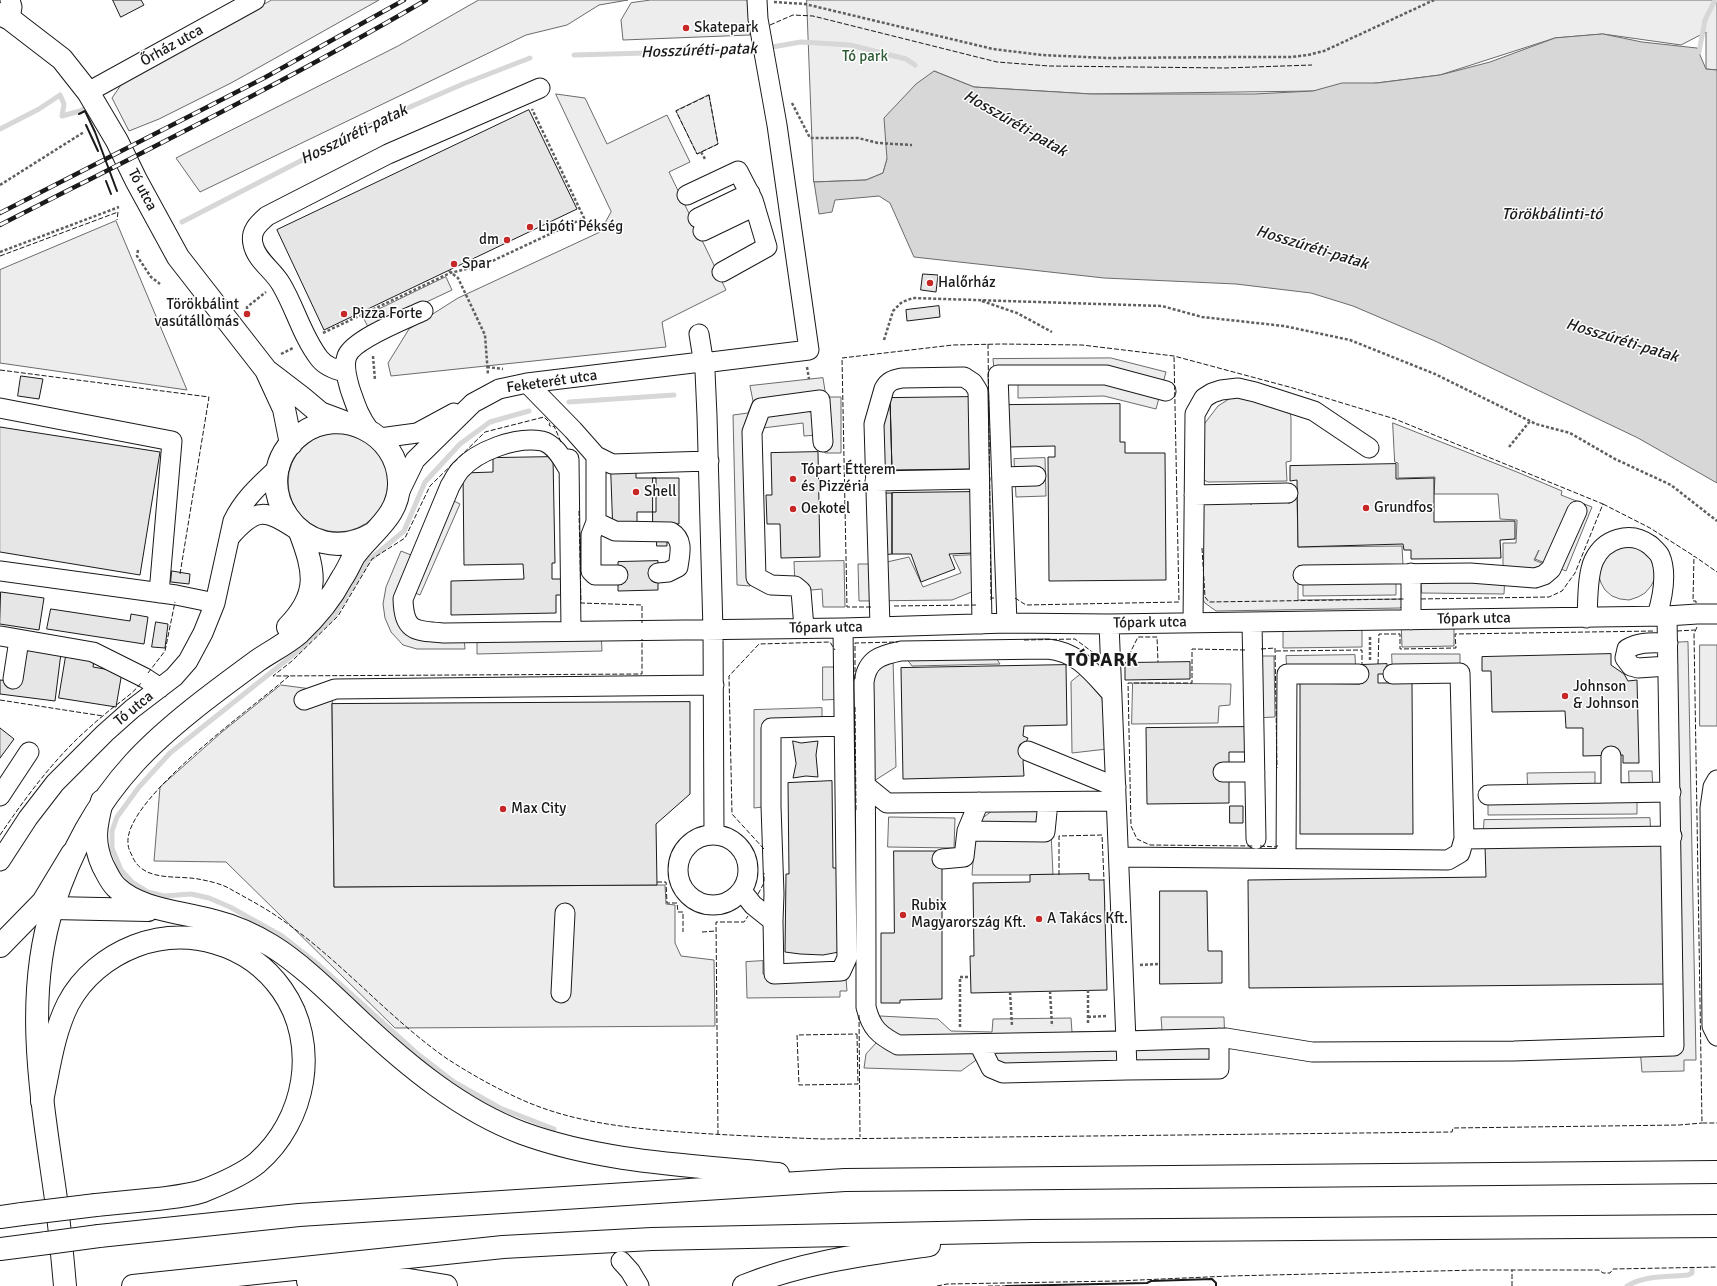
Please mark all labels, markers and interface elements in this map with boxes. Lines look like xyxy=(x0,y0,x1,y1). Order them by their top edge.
place label: Skatepark xyxy=(694,19,759,37)
street label: Őrház utca xyxy=(137,21,207,71)
marker: Skatepark xyxy=(681,23,691,33)
water label: Hosszúréti-patak xyxy=(640,39,758,63)
park label: Tó park xyxy=(842,48,888,66)
water label: Hosszúréti-patak xyxy=(960,87,1070,161)
water label: Hosszúréti-patak xyxy=(297,101,411,169)
street label: Tó utca xyxy=(123,166,161,214)
water label: Törökbálinti-tó xyxy=(1501,205,1603,225)
place label: Lipóti Pékség xyxy=(538,218,623,236)
marker: Lipóti Pékség xyxy=(525,222,535,232)
water label: Hosszúréti-patak xyxy=(1254,222,1370,274)
place label: dm xyxy=(479,231,499,249)
marker: dm xyxy=(502,235,512,245)
place label: Spar xyxy=(462,255,491,273)
marker: Spar xyxy=(449,259,459,269)
place label: Halőrház xyxy=(938,274,996,292)
marker: Halőrház xyxy=(925,278,935,288)
place label: Törökbálint vasútállomás xyxy=(155,296,239,331)
place label: Pizza Forte xyxy=(352,305,423,323)
marker: Törökbálint vasútállomás xyxy=(242,309,252,319)
marker: Pizza Forte xyxy=(339,309,349,319)
water label: Hosszúréti-patak xyxy=(1564,315,1680,367)
street label: Feketerét utca xyxy=(505,367,599,397)
place label: Tópart Étterem és Pizzéria xyxy=(801,461,896,496)
marker: Tópart Étterem és Pizzéria xyxy=(788,474,798,484)
place label: Shell xyxy=(644,483,677,501)
marker: Shell xyxy=(631,487,641,497)
place label: Grundfos xyxy=(1374,499,1433,517)
place label: Oekotel xyxy=(801,500,850,518)
marker: Grundfos xyxy=(1361,503,1371,513)
marker: Oekotel xyxy=(788,504,798,514)
street label: Tópark utca xyxy=(1437,609,1511,629)
street label: Tópark utca xyxy=(1113,613,1187,633)
street label: Tópark utca xyxy=(789,618,863,638)
district label: TÓPARK xyxy=(1065,650,1139,672)
place label: Johnson & Johnson xyxy=(1573,678,1639,713)
street label: Tó utca xyxy=(111,688,157,730)
marker: Johnson & Johnson xyxy=(1560,691,1570,701)
place label: Max City xyxy=(511,800,566,818)
marker: Max City xyxy=(498,804,508,814)
place label: Rubix Magyarország Kft. xyxy=(911,897,1026,932)
marker: Rubix Magyarország Kft. xyxy=(898,910,908,920)
place label: A Takács Kft. xyxy=(1047,910,1128,928)
marker: A Takács Kft. xyxy=(1034,914,1044,924)

